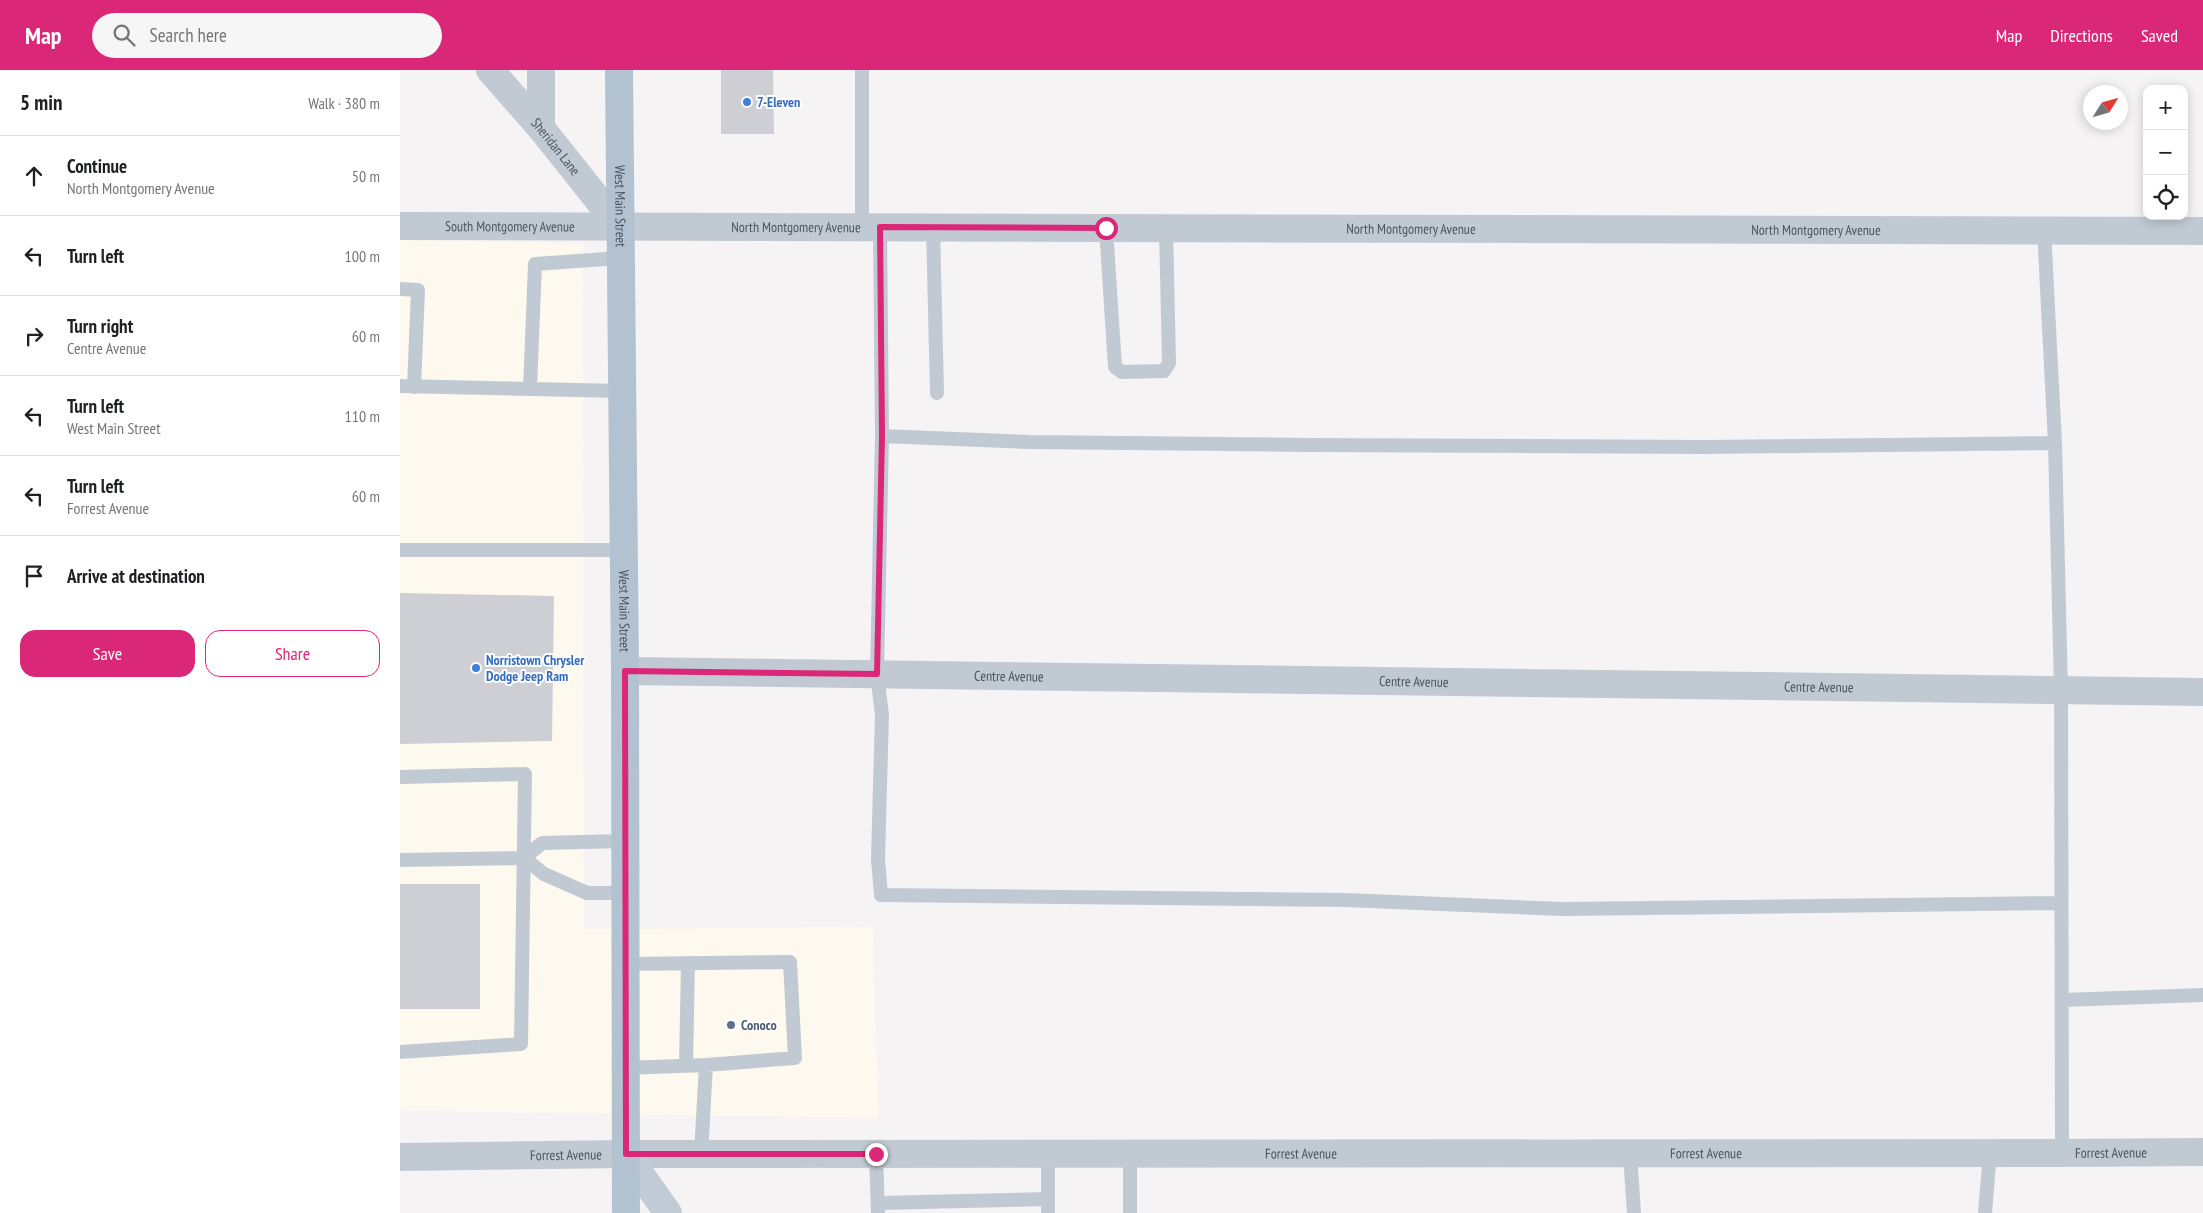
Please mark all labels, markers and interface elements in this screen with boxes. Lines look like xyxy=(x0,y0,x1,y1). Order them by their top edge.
search box xyxy=(92,13,442,58)
text: Map xyxy=(25,20,62,51)
icon: search xyxy=(110,21,138,49)
text: Search here xyxy=(150,23,227,47)
text: Map xyxy=(1996,24,2022,47)
text: Directions xyxy=(2050,24,2113,47)
text: Saved xyxy=(2141,24,2178,47)
north arrow xyxy=(2083,85,2128,130)
map controls xyxy=(2143,85,2188,220)
button: + xyxy=(2143,85,2188,130)
text: 5 min xyxy=(20,89,62,116)
text: Walk · 380 m xyxy=(308,93,380,113)
place label: 7-Eleven xyxy=(757,93,800,111)
marker: 7-Eleven xyxy=(741,96,753,108)
street label: Sheridan Lane xyxy=(527,114,584,179)
button: − xyxy=(2143,130,2188,175)
text: Continue xyxy=(67,154,127,178)
icon: ahead xyxy=(20,162,48,190)
street label: West Main Street xyxy=(611,165,630,247)
text: 50 m xyxy=(352,166,380,186)
button: locate xyxy=(2143,175,2188,220)
text: North Montgomery Avenue xyxy=(67,178,215,198)
street label: South Montgomery Avenue xyxy=(445,217,575,235)
route start xyxy=(1095,217,1118,240)
street label: North Montgomery Avenue xyxy=(731,218,861,236)
street label: North Montgomery Avenue xyxy=(1346,220,1476,238)
street label: North Montgomery Avenue xyxy=(1751,221,1881,239)
icon: left xyxy=(20,242,48,270)
text: Turn left xyxy=(67,244,124,268)
text: 100 m xyxy=(345,246,380,266)
text: Turn right xyxy=(67,314,133,338)
icon: right xyxy=(20,322,48,350)
text: 60 m xyxy=(352,326,380,346)
text: Centre Avenue xyxy=(67,338,146,358)
text: Turn left xyxy=(67,394,124,418)
icon: left xyxy=(20,402,48,430)
text: 110 m xyxy=(345,406,380,426)
text: West Main Street xyxy=(67,418,161,438)
text: Turn left xyxy=(67,474,124,498)
icon: left xyxy=(20,482,48,510)
text: 60 m xyxy=(352,486,380,506)
text: Forrest Avenue xyxy=(67,498,149,518)
icon: arrive xyxy=(20,562,48,590)
text: Arrive at destination xyxy=(67,564,205,588)
street label: West Main Street xyxy=(615,570,634,652)
button: Save xyxy=(20,630,195,677)
button: Share xyxy=(205,630,380,677)
place label: Norristown Chrysler Dodge Jeep Ram xyxy=(486,651,585,685)
marker: Norristown Chrysler Dodge Jeep Ram xyxy=(470,662,482,674)
street label: Centre Avenue xyxy=(974,667,1044,686)
street label: Centre Avenue xyxy=(1379,672,1449,691)
street label: Centre Avenue xyxy=(1784,677,1854,696)
place label: Conoco xyxy=(741,1016,777,1034)
marker: Conoco xyxy=(725,1019,737,1031)
route end xyxy=(865,1143,888,1166)
street label: Forrest Avenue xyxy=(2075,1143,2147,1162)
street label: Forrest Avenue xyxy=(1670,1144,1742,1162)
street label: Forrest Avenue xyxy=(530,1145,602,1164)
street label: Forrest Avenue xyxy=(1265,1145,1337,1163)

